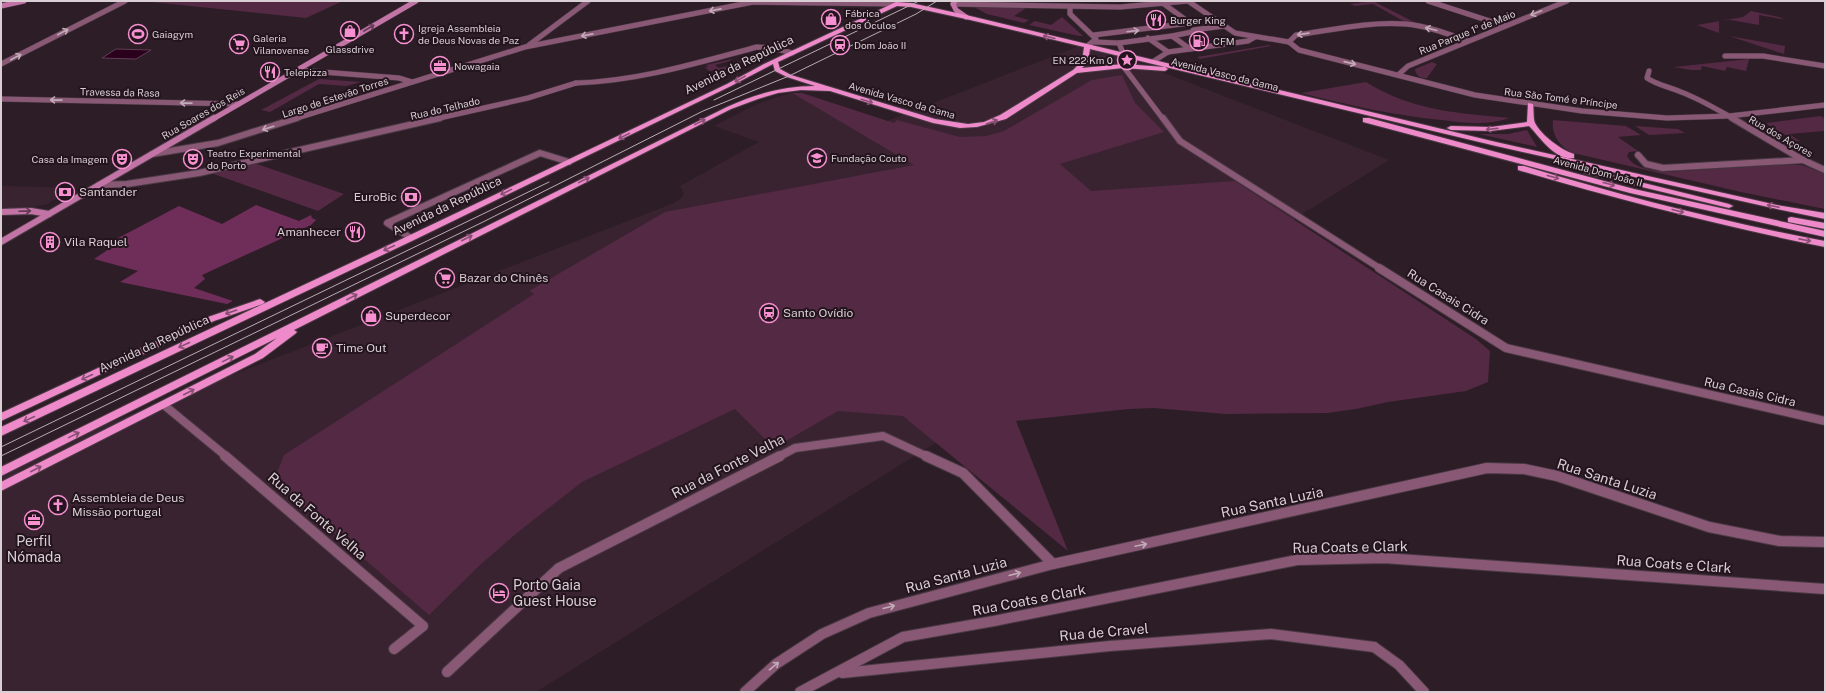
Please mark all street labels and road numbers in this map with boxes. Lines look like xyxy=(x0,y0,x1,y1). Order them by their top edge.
street label: Rua Parque 1º de Maio xyxy=(1417,7,1517,57)
street label: Avenida da República xyxy=(682,33,796,97)
street label: Avenida Vasco da Gama xyxy=(1170,55,1280,93)
street label: Largo de Estevão Torres xyxy=(280,74,390,120)
street label: Avenida Vasco da Gama xyxy=(847,79,957,121)
street label: Rua Soares dos Reis xyxy=(159,84,247,142)
street label: Travessa da Rasa xyxy=(80,85,160,99)
street label: Rua São Tomé e Príncipe xyxy=(1504,85,1619,111)
street label: Rua do Telhado xyxy=(409,94,481,122)
street label: Rua dos Açores xyxy=(1747,113,1815,159)
street label: Avenida Dom João II xyxy=(1552,153,1644,189)
street label: Avenida da República xyxy=(390,174,504,238)
street label: Rua Casais Cidra xyxy=(1405,266,1491,328)
street label: Avenida da República xyxy=(97,312,211,376)
street label: Rua Casais Cidra xyxy=(1703,375,1797,409)
street label: Rua da Fonte Velha xyxy=(669,431,787,501)
street label: Rua Santa Luzia xyxy=(1555,455,1659,503)
street label: Rua da Fonte Velha xyxy=(265,469,369,563)
street label: Rua Santa Luzia xyxy=(1219,483,1325,521)
street label: Rua Coats e Clark xyxy=(1292,538,1408,556)
street label: Rua Coats e Clark xyxy=(1616,552,1732,576)
street label: Rua Santa Luzia xyxy=(904,554,1008,596)
street label: Rua Coats e Clark xyxy=(971,581,1087,619)
street label: Rua de Cravel xyxy=(1059,620,1149,644)

